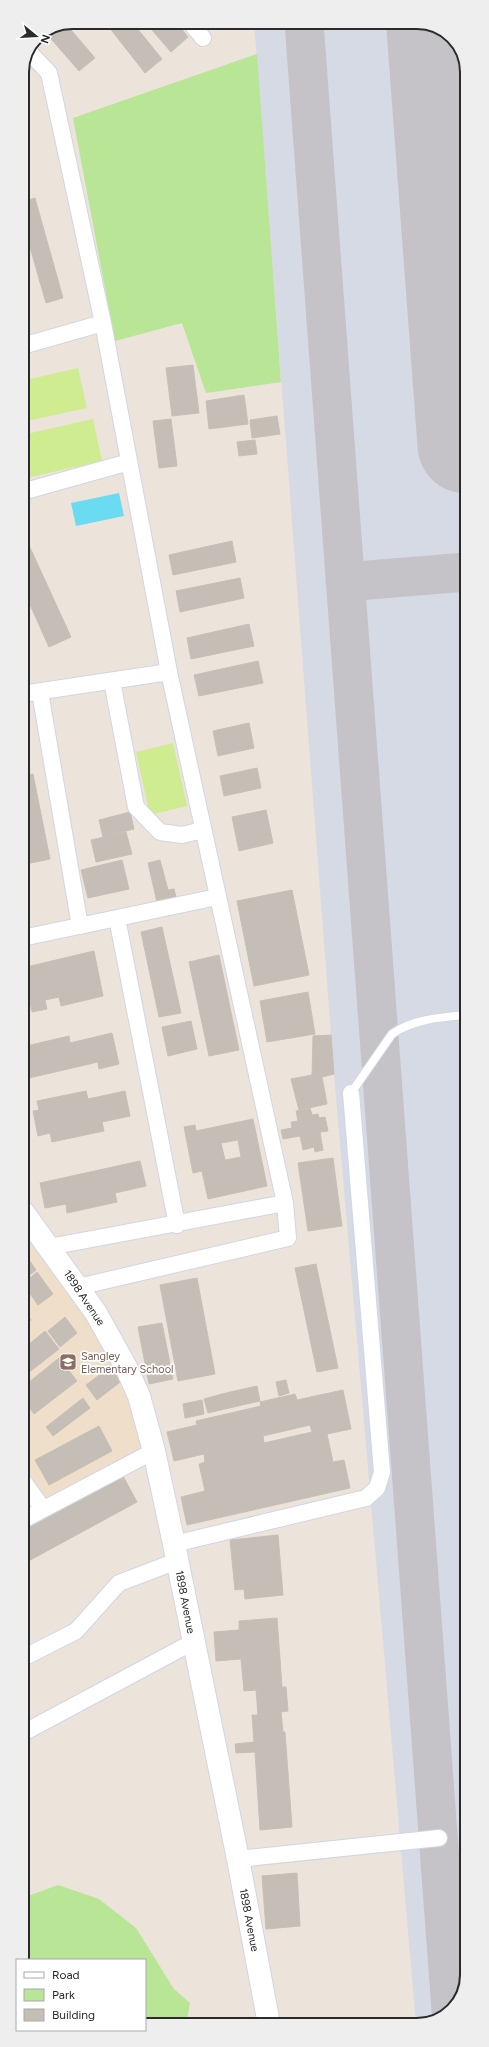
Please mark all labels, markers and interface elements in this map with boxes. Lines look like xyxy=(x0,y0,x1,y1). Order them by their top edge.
north arrow xyxy=(16,16,56,56)
text: N xyxy=(38,33,53,45)
street label: 1898 Avenue xyxy=(61,1268,107,1328)
place label: Sangley Elementary School xyxy=(81,1350,173,1376)
school or university icon: Sangley Elementary School xyxy=(58,1352,78,1372)
street label: 1898 Avenue xyxy=(172,1569,198,1635)
street label: 1898 Avenue xyxy=(236,1887,262,1953)
legend xyxy=(16,1959,146,2031)
text: Road xyxy=(52,1968,80,1982)
text: Park xyxy=(52,1988,75,2002)
text: Building xyxy=(52,2008,95,2022)

